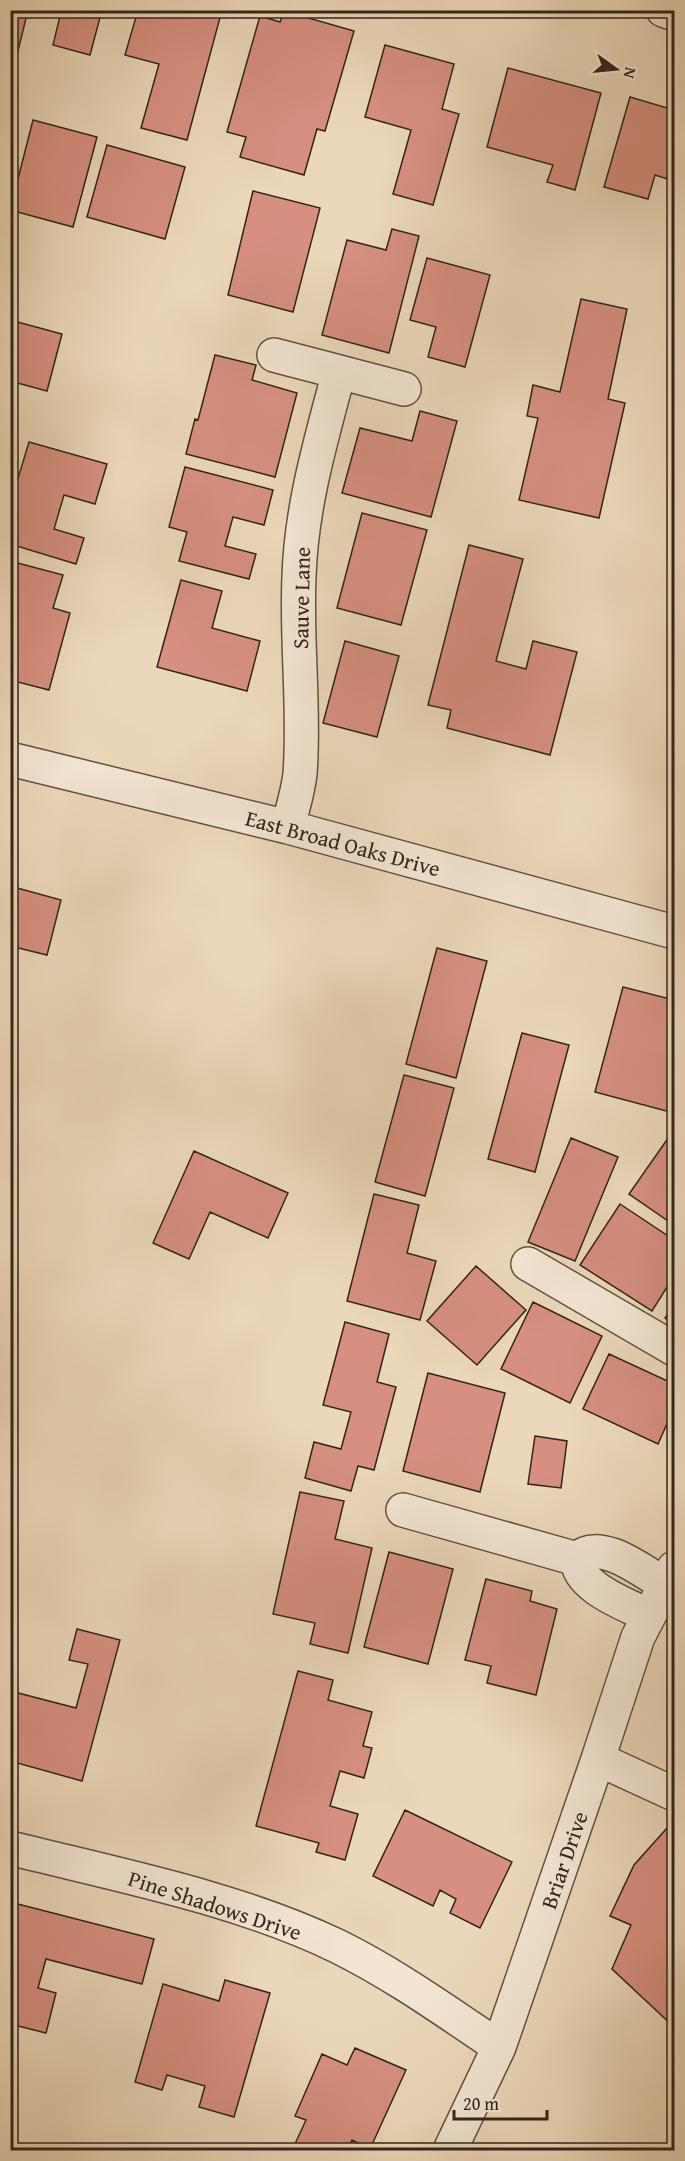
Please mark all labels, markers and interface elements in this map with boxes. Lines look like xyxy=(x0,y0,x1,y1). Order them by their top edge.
north arrow xyxy=(586,39,646,99)
text: N xyxy=(617,65,643,81)
street label: Sauve Lane xyxy=(284,547,318,649)
street label: East Broad Oaks Drive xyxy=(242,802,444,884)
street label: Briar Drive xyxy=(532,1807,596,1913)
street label: Pine Shadows Drive xyxy=(124,1862,306,1948)
scale bar xyxy=(454,2083,547,2121)
text: 20 m xyxy=(463,2090,499,2117)

